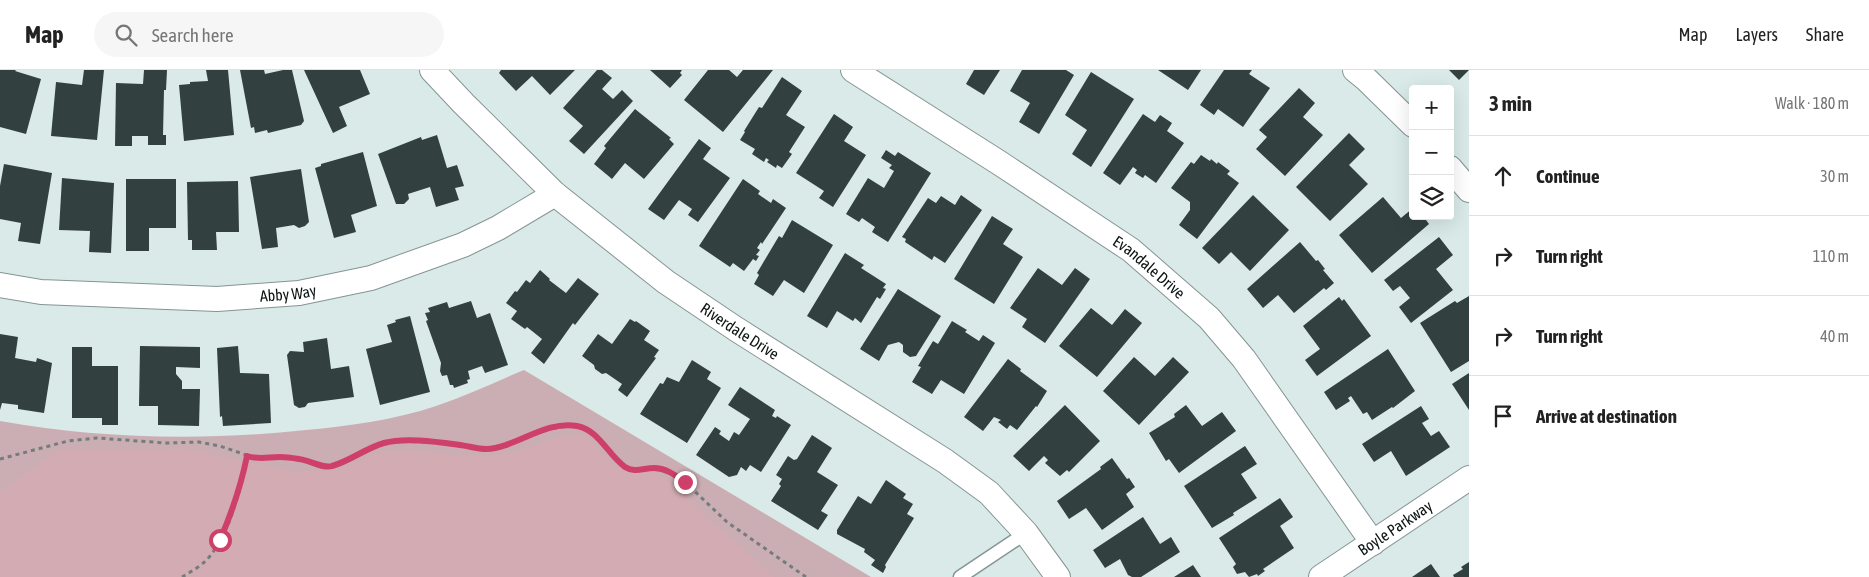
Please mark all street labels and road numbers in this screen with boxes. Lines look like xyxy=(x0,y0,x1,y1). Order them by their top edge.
street label: Evandale Drive xyxy=(1110,232,1189,302)
street label: Abby Way xyxy=(259,281,319,305)
street label: Riverdale Drive xyxy=(697,299,782,363)
street label: Boyle Parkway xyxy=(1355,496,1436,559)

